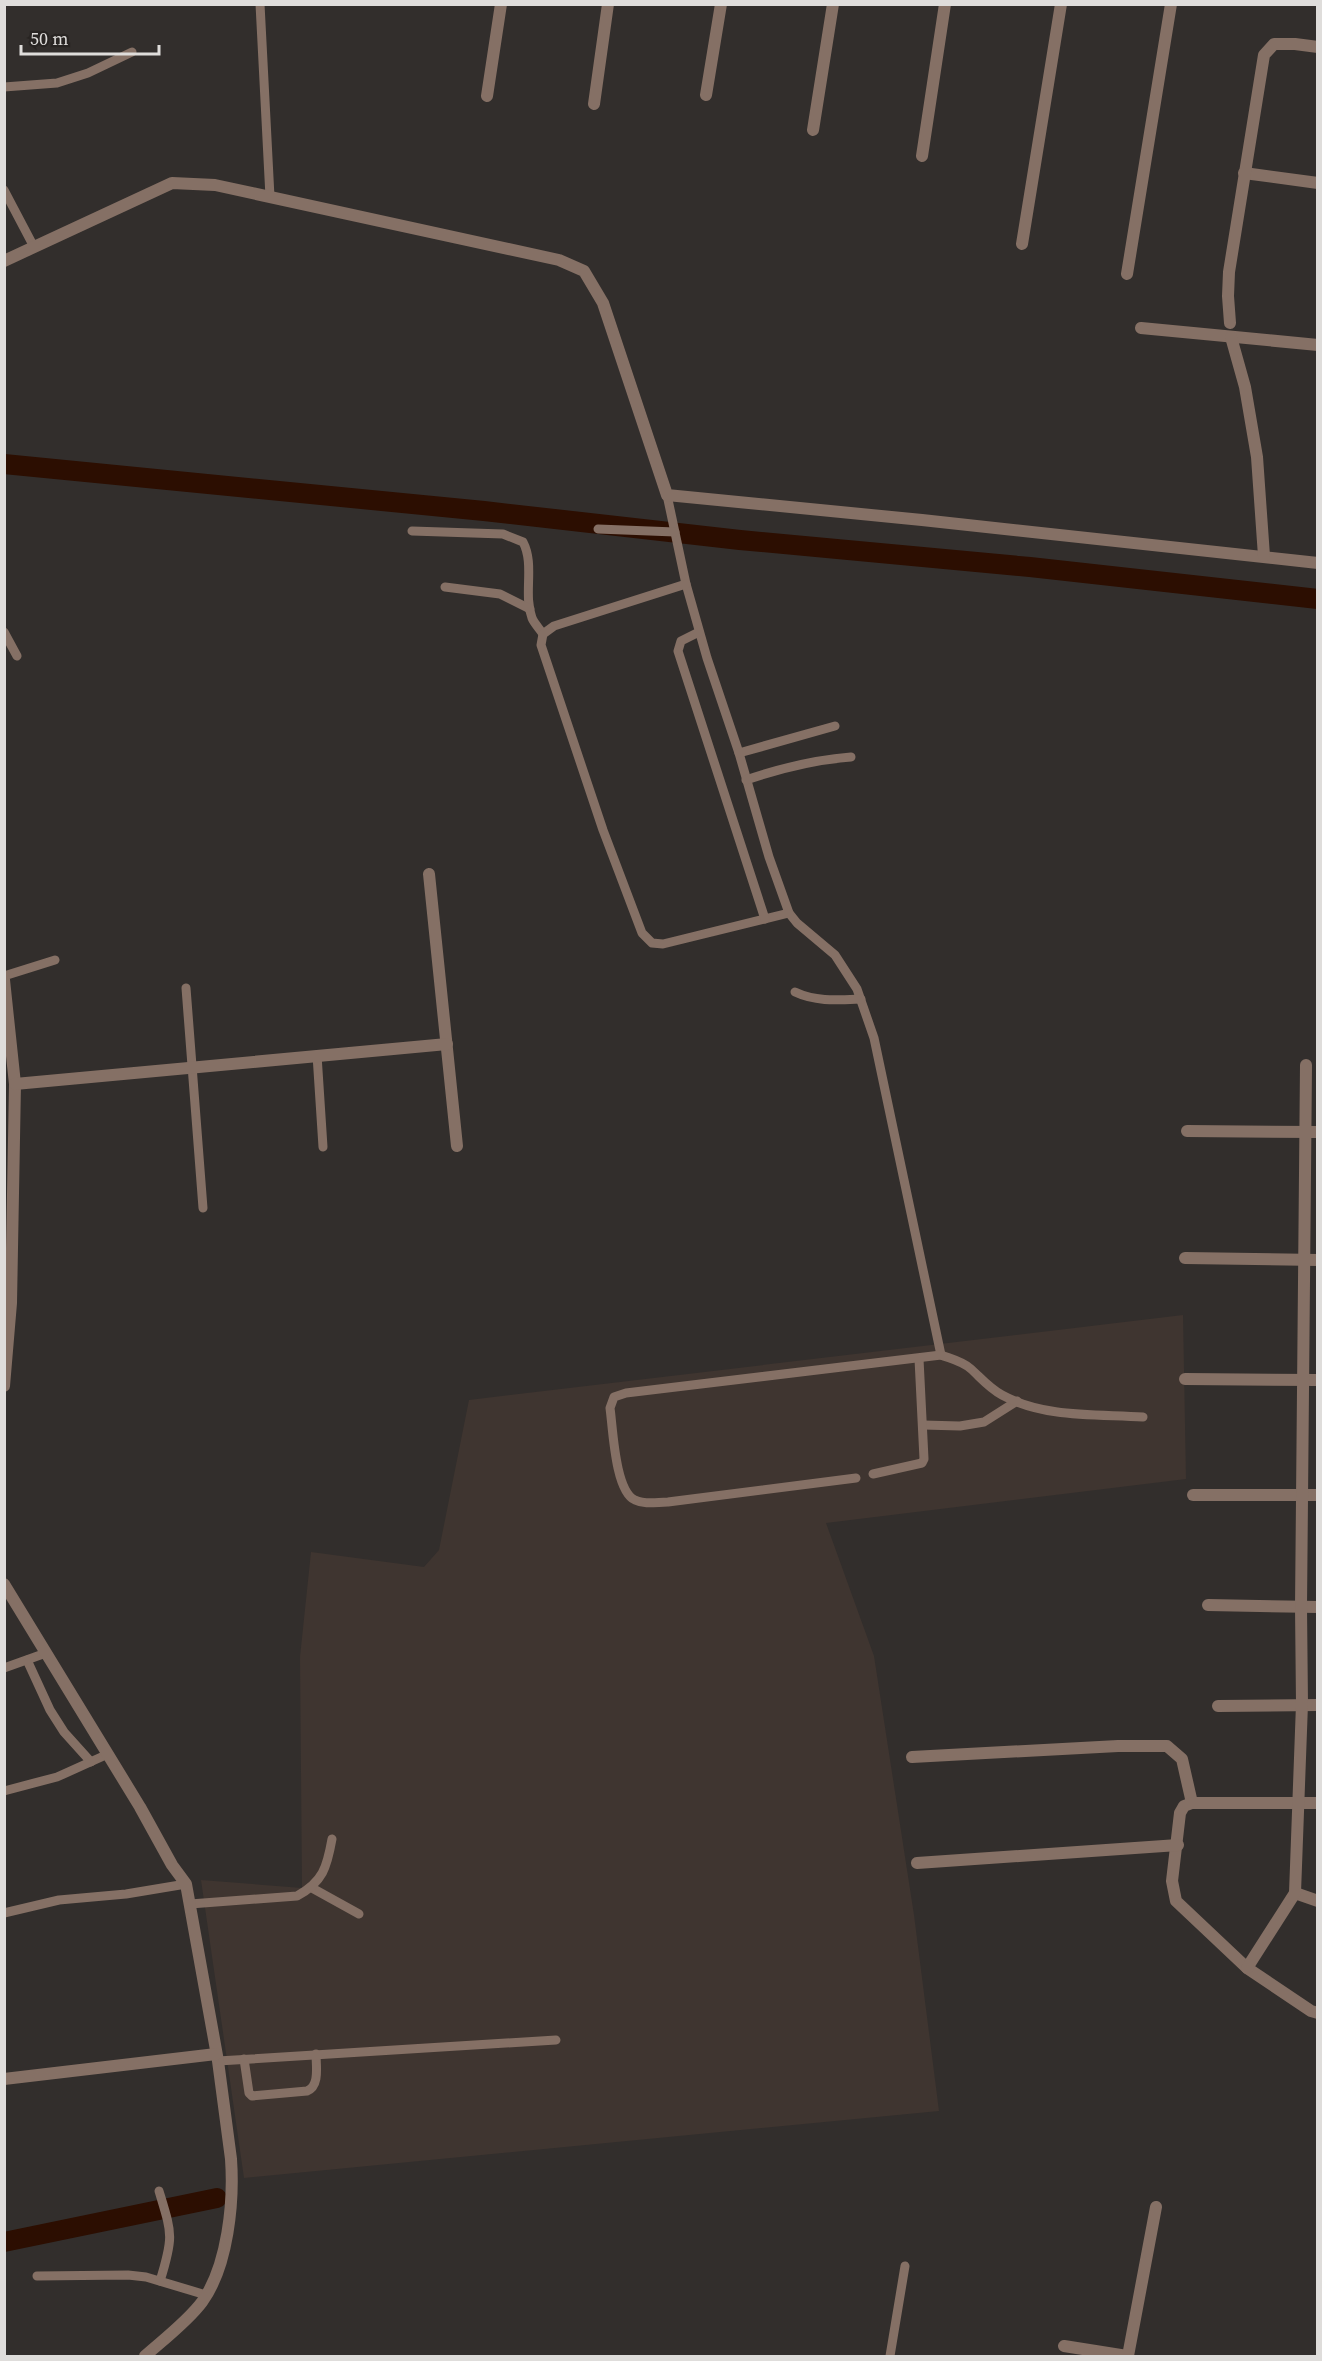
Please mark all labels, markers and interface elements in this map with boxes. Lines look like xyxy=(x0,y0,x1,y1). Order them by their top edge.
scale bar xyxy=(21,18,159,56)
text: 50 m xyxy=(30,26,68,51)

